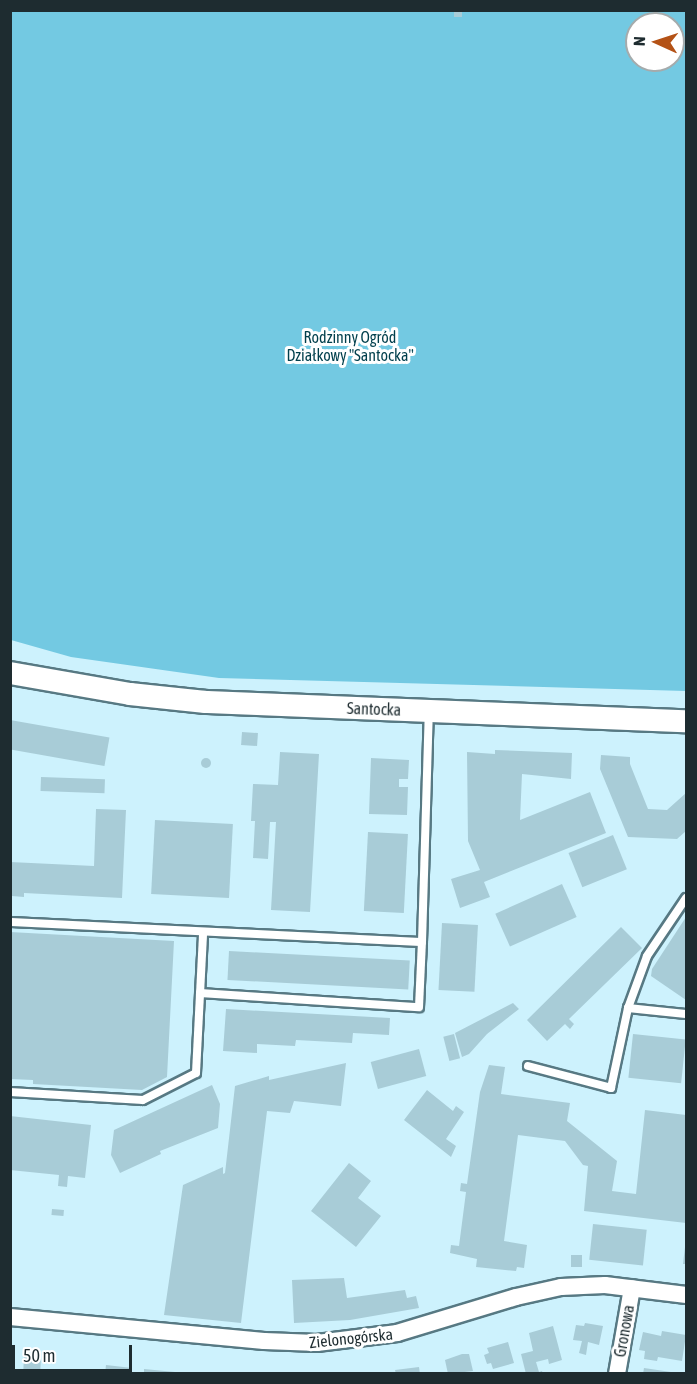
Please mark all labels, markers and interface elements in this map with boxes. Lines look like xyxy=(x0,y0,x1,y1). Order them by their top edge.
north arrow xyxy=(625,12,685,72)
text: N xyxy=(630,36,648,46)
park label: Rodzinny Ogród Działkowy "Santocka" xyxy=(286,327,414,365)
street label: Santocka xyxy=(347,698,401,720)
street label: Gronowa xyxy=(610,1303,638,1359)
street label: Zielonogórska xyxy=(308,1324,394,1352)
scale bar xyxy=(15,1333,135,1371)
text: 50 m xyxy=(23,1345,55,1366)

